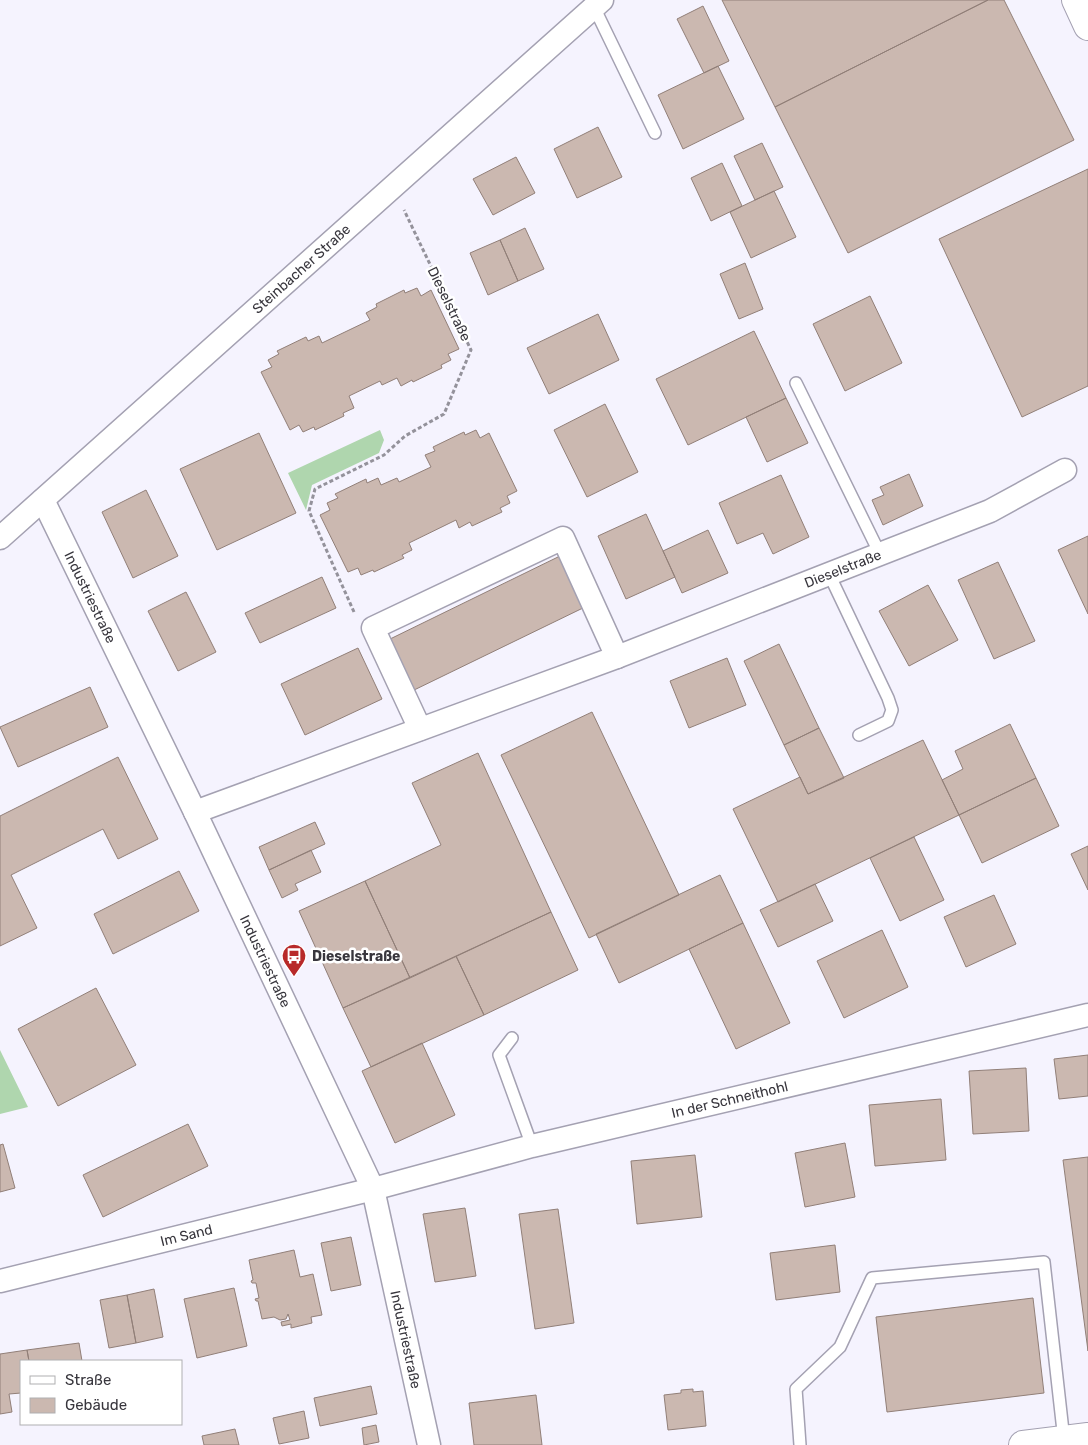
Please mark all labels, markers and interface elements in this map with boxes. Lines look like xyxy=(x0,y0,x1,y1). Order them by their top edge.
street label: Steinbacher Straße xyxy=(249,220,354,317)
street label: Dieselstraße xyxy=(424,264,474,344)
street label: Dieselstraße xyxy=(802,546,884,591)
street label: Industriestraße xyxy=(61,548,120,646)
street label: Industriestraße xyxy=(236,912,295,1010)
bus stop icon: Dieselstraße xyxy=(281,943,307,977)
place label: Dieselstraße xyxy=(312,948,400,965)
street label: In der Schneithohl xyxy=(670,1077,790,1121)
street label: Im Sand xyxy=(159,1220,214,1250)
street label: Industriestraße xyxy=(387,1289,425,1390)
legend xyxy=(20,1360,182,1425)
text: Straße xyxy=(65,1371,111,1389)
text: Gebäude xyxy=(65,1396,127,1414)

